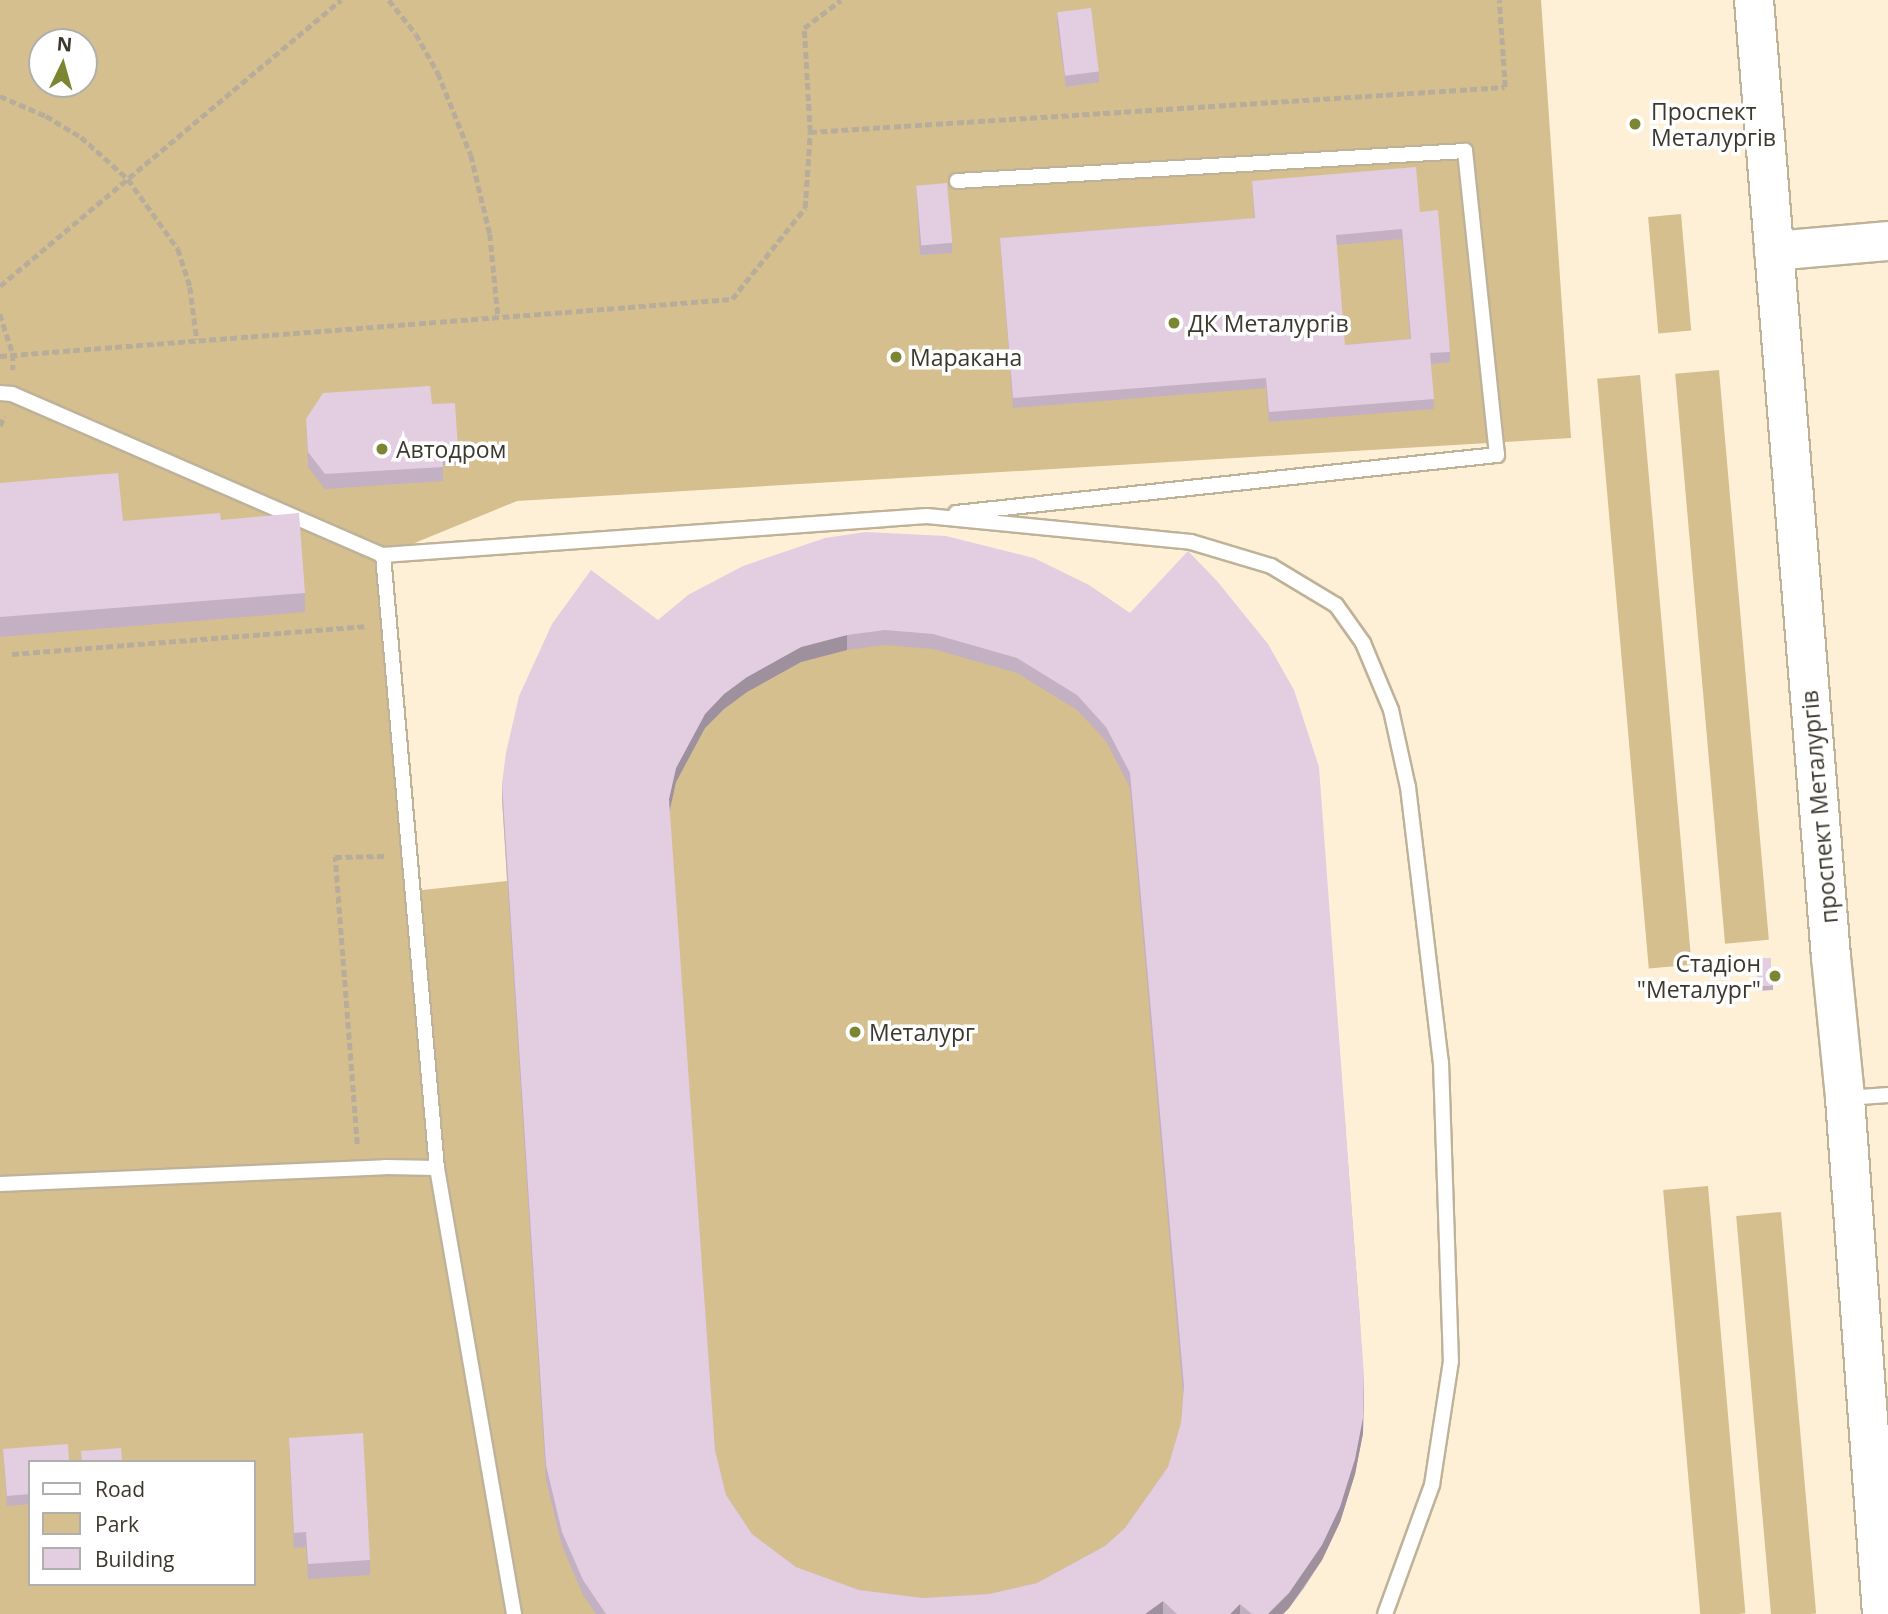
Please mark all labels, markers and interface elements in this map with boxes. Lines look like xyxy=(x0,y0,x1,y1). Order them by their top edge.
north arrow xyxy=(28,28,98,98)
text: N xyxy=(56,30,73,58)
place label: Проспект Металургів xyxy=(1651,97,1776,151)
marker: Проспект Металургів xyxy=(1625,114,1645,134)
place label: ДК Металургів xyxy=(1188,309,1349,337)
marker: ДК Металургів xyxy=(1166,315,1182,331)
place label: Маракана xyxy=(910,343,1022,371)
marker: Маракана xyxy=(888,349,904,365)
place label: Автодром xyxy=(396,435,506,463)
marker: Автодром xyxy=(374,441,390,457)
street label: проспект Металургів xyxy=(1795,689,1843,925)
place label: Стадіон "Металург" xyxy=(1637,949,1761,1003)
marker: Стадіон "Металург" xyxy=(1767,968,1783,984)
place label: Металург xyxy=(869,1018,975,1046)
marker: Металург xyxy=(847,1024,863,1040)
legend xyxy=(28,1460,256,1586)
text: Road xyxy=(95,1475,145,1503)
text: Park xyxy=(95,1510,139,1538)
text: Building xyxy=(95,1545,174,1573)

